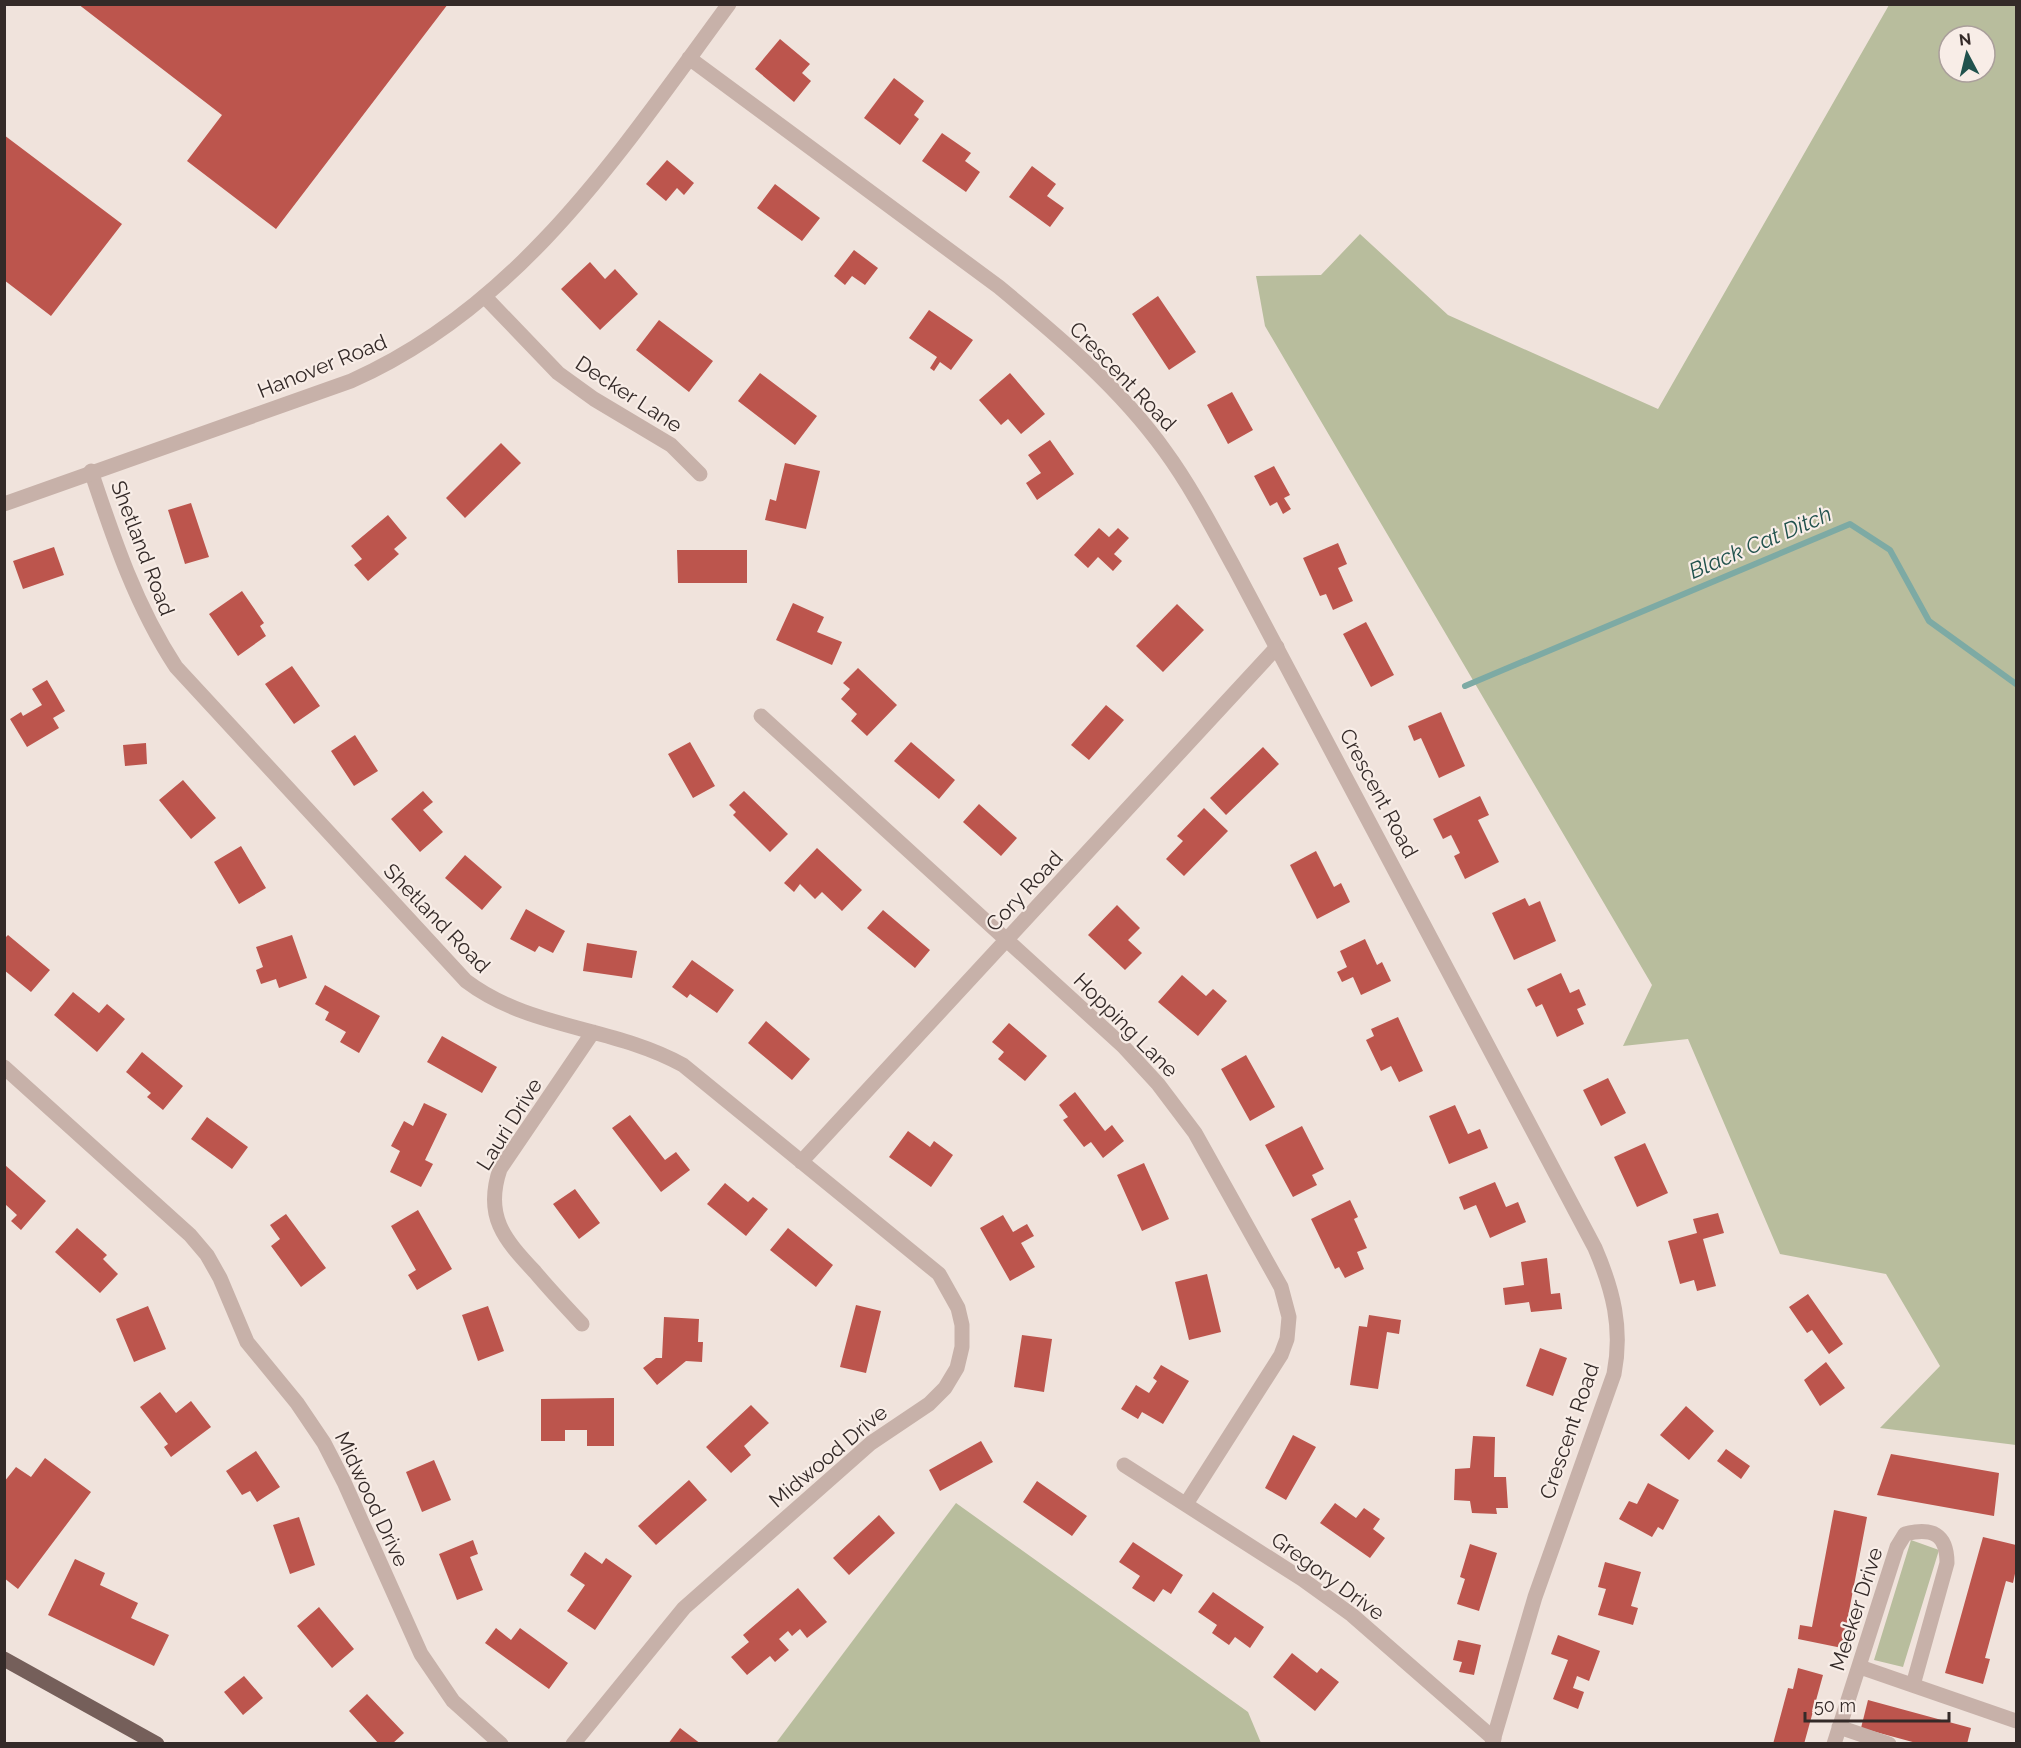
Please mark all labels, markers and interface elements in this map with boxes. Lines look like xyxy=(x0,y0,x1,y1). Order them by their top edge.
north arrow xyxy=(1937,24,1997,84)
text: N xyxy=(1958,29,1972,50)
street label: Crescent Road xyxy=(1064,316,1182,436)
street label: Hanover Road xyxy=(254,329,390,403)
street label: Decker Lane xyxy=(571,350,687,438)
street label: Shetland Road xyxy=(106,477,180,619)
water label: Black Cat Ditch xyxy=(1685,500,1835,584)
street label: Crescent Road xyxy=(1334,724,1424,862)
street label: Cory Road xyxy=(980,846,1068,936)
street label: Shetland Road xyxy=(379,858,495,978)
street label: Hopping Lane xyxy=(1069,968,1183,1082)
street label: Lauri Drive xyxy=(471,1073,547,1175)
street label: Crescent Road xyxy=(1534,1360,1604,1502)
street label: Midwood Drive xyxy=(764,1399,892,1513)
street label: Midwood Drive xyxy=(330,1427,414,1571)
street label: Gregory Drive xyxy=(1267,1527,1389,1625)
street label: Meeker Drive xyxy=(1824,1544,1888,1674)
scale bar xyxy=(1805,1685,1949,1723)
text: 50 m xyxy=(1814,1695,1856,1716)

